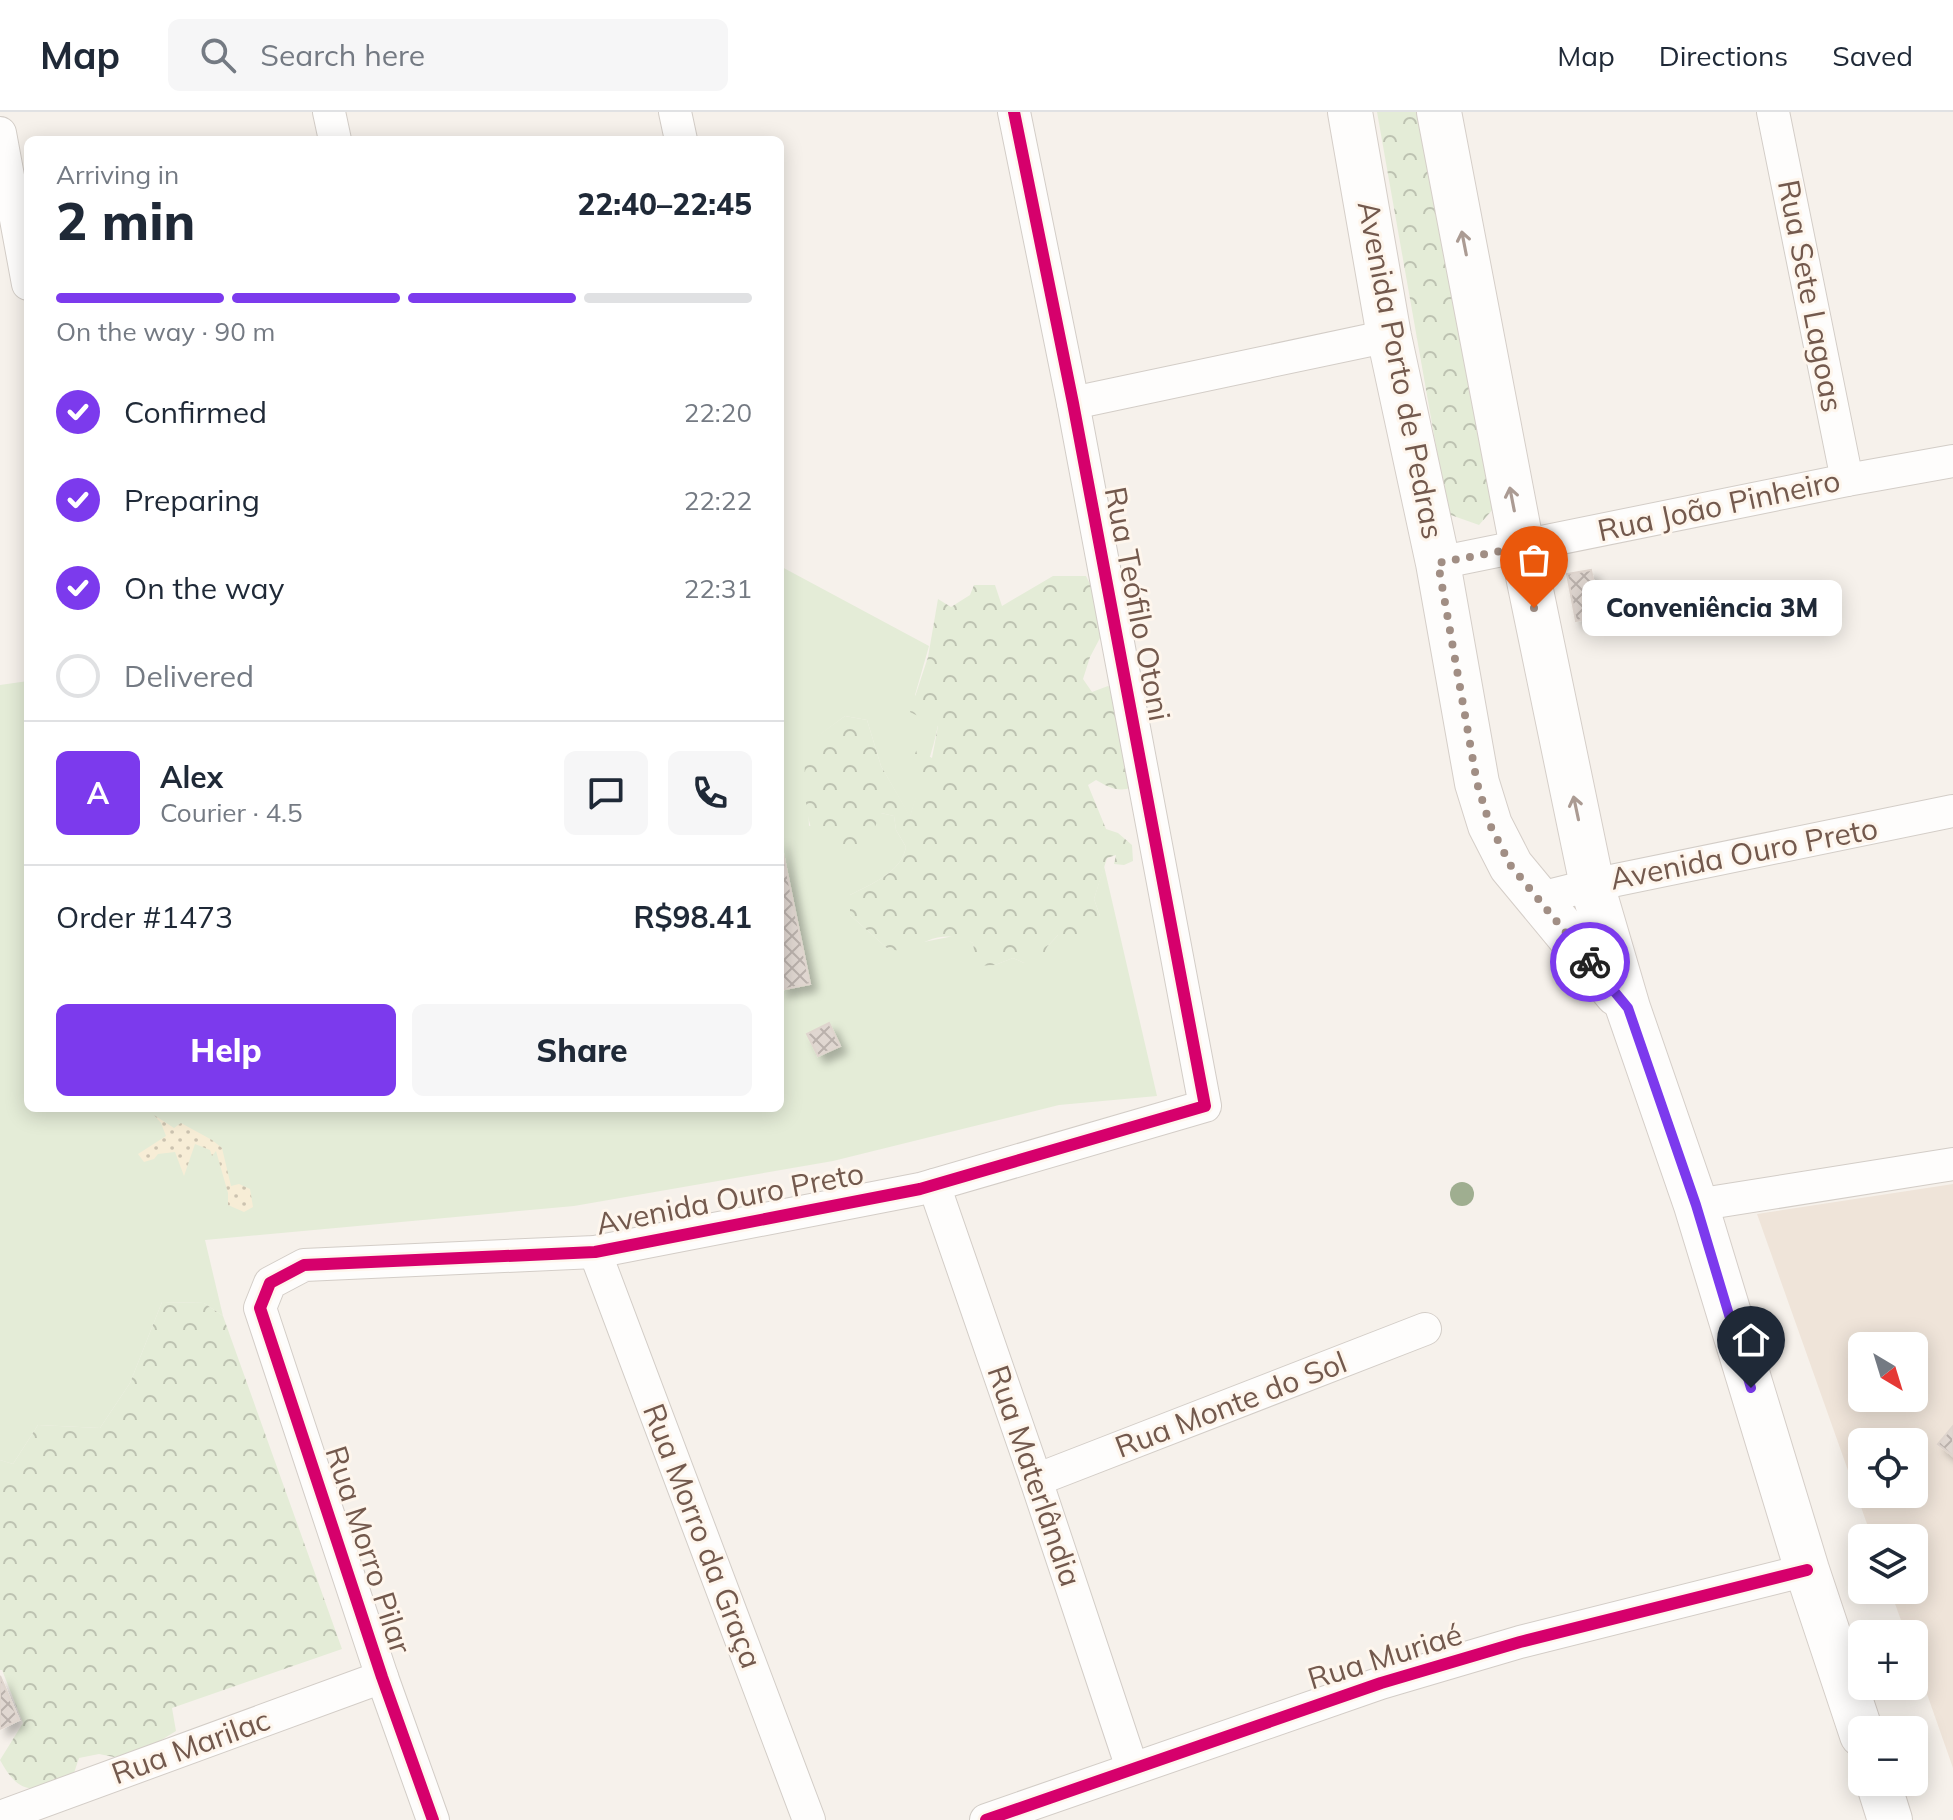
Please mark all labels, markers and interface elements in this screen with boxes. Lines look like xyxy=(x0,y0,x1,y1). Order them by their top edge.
search box xyxy=(168,19,728,91)
text: Map xyxy=(40,31,120,79)
icon: search xyxy=(196,33,240,77)
text: Search here xyxy=(260,36,425,74)
text: Map xyxy=(1557,38,1615,73)
text: Directions xyxy=(1659,38,1788,73)
text: Saved xyxy=(1832,38,1913,73)
text: Arriving in xyxy=(56,158,179,191)
street label: Rua Sete Lagoas xyxy=(1770,176,1852,415)
text: 22:40–22:45 xyxy=(577,185,752,223)
text: 2 min xyxy=(56,188,195,253)
street label: Avenida Porto de Pedras xyxy=(1350,197,1452,542)
one-way arrow xyxy=(1455,231,1470,256)
text: On the way · 90 m xyxy=(56,315,275,348)
icon: check xyxy=(56,390,100,434)
text: Confirmed xyxy=(124,393,267,431)
text: 22:20 xyxy=(684,396,752,429)
street label: Rua João Pinheiro xyxy=(1594,461,1844,549)
icon: check xyxy=(56,478,100,522)
text: Preparing xyxy=(124,481,260,519)
text: 22:22 xyxy=(684,484,752,517)
street label: Rua Teófilo Otoni xyxy=(1097,484,1179,724)
one-way arrow xyxy=(1504,486,1519,512)
pin xyxy=(1500,526,1568,608)
icon: bag xyxy=(1512,538,1556,582)
icon: check xyxy=(56,566,100,610)
text: On the way xyxy=(124,569,284,607)
text: 22:31 xyxy=(684,572,752,605)
callout: Conveniência 3M xyxy=(1582,580,1842,636)
text: Conveniência 3M xyxy=(1606,591,1818,624)
text: Delivered xyxy=(124,657,254,695)
button: chat xyxy=(564,751,648,835)
button: phone xyxy=(668,751,752,835)
text: Alex xyxy=(160,758,223,796)
text: A xyxy=(87,774,109,812)
text: Courier · 4.5 xyxy=(160,796,303,829)
one-way arrow xyxy=(1568,796,1583,821)
street label: Avenida Ouro Preto xyxy=(1607,808,1881,898)
text: Order #1473 xyxy=(56,898,233,936)
text: R$98.41 xyxy=(634,898,752,936)
courier xyxy=(1550,922,1630,1002)
icon: bike xyxy=(1568,940,1612,984)
button: Help xyxy=(56,1004,396,1096)
button: Share xyxy=(412,1004,752,1096)
street label: Avenida Ouro Preto xyxy=(593,1153,867,1243)
pin xyxy=(1717,1306,1785,1388)
icon: home xyxy=(1729,1318,1773,1362)
north arrow xyxy=(1848,1332,1928,1412)
map controls xyxy=(1848,1332,1928,1796)
street label: Rua Monte do Sol xyxy=(1110,1342,1352,1466)
street label: Rua Materlândia xyxy=(979,1360,1091,1591)
street label: Rua Morro da Graça xyxy=(635,1398,771,1673)
button: locate xyxy=(1848,1428,1928,1508)
street label: Rua Morro Pilar xyxy=(318,1441,420,1658)
button: layers xyxy=(1848,1524,1928,1604)
street label: Rua Muriaé xyxy=(1303,1615,1466,1698)
button: + xyxy=(1848,1620,1928,1700)
street label: Rua Marilac xyxy=(106,1700,275,1792)
button: − xyxy=(1848,1716,1928,1796)

